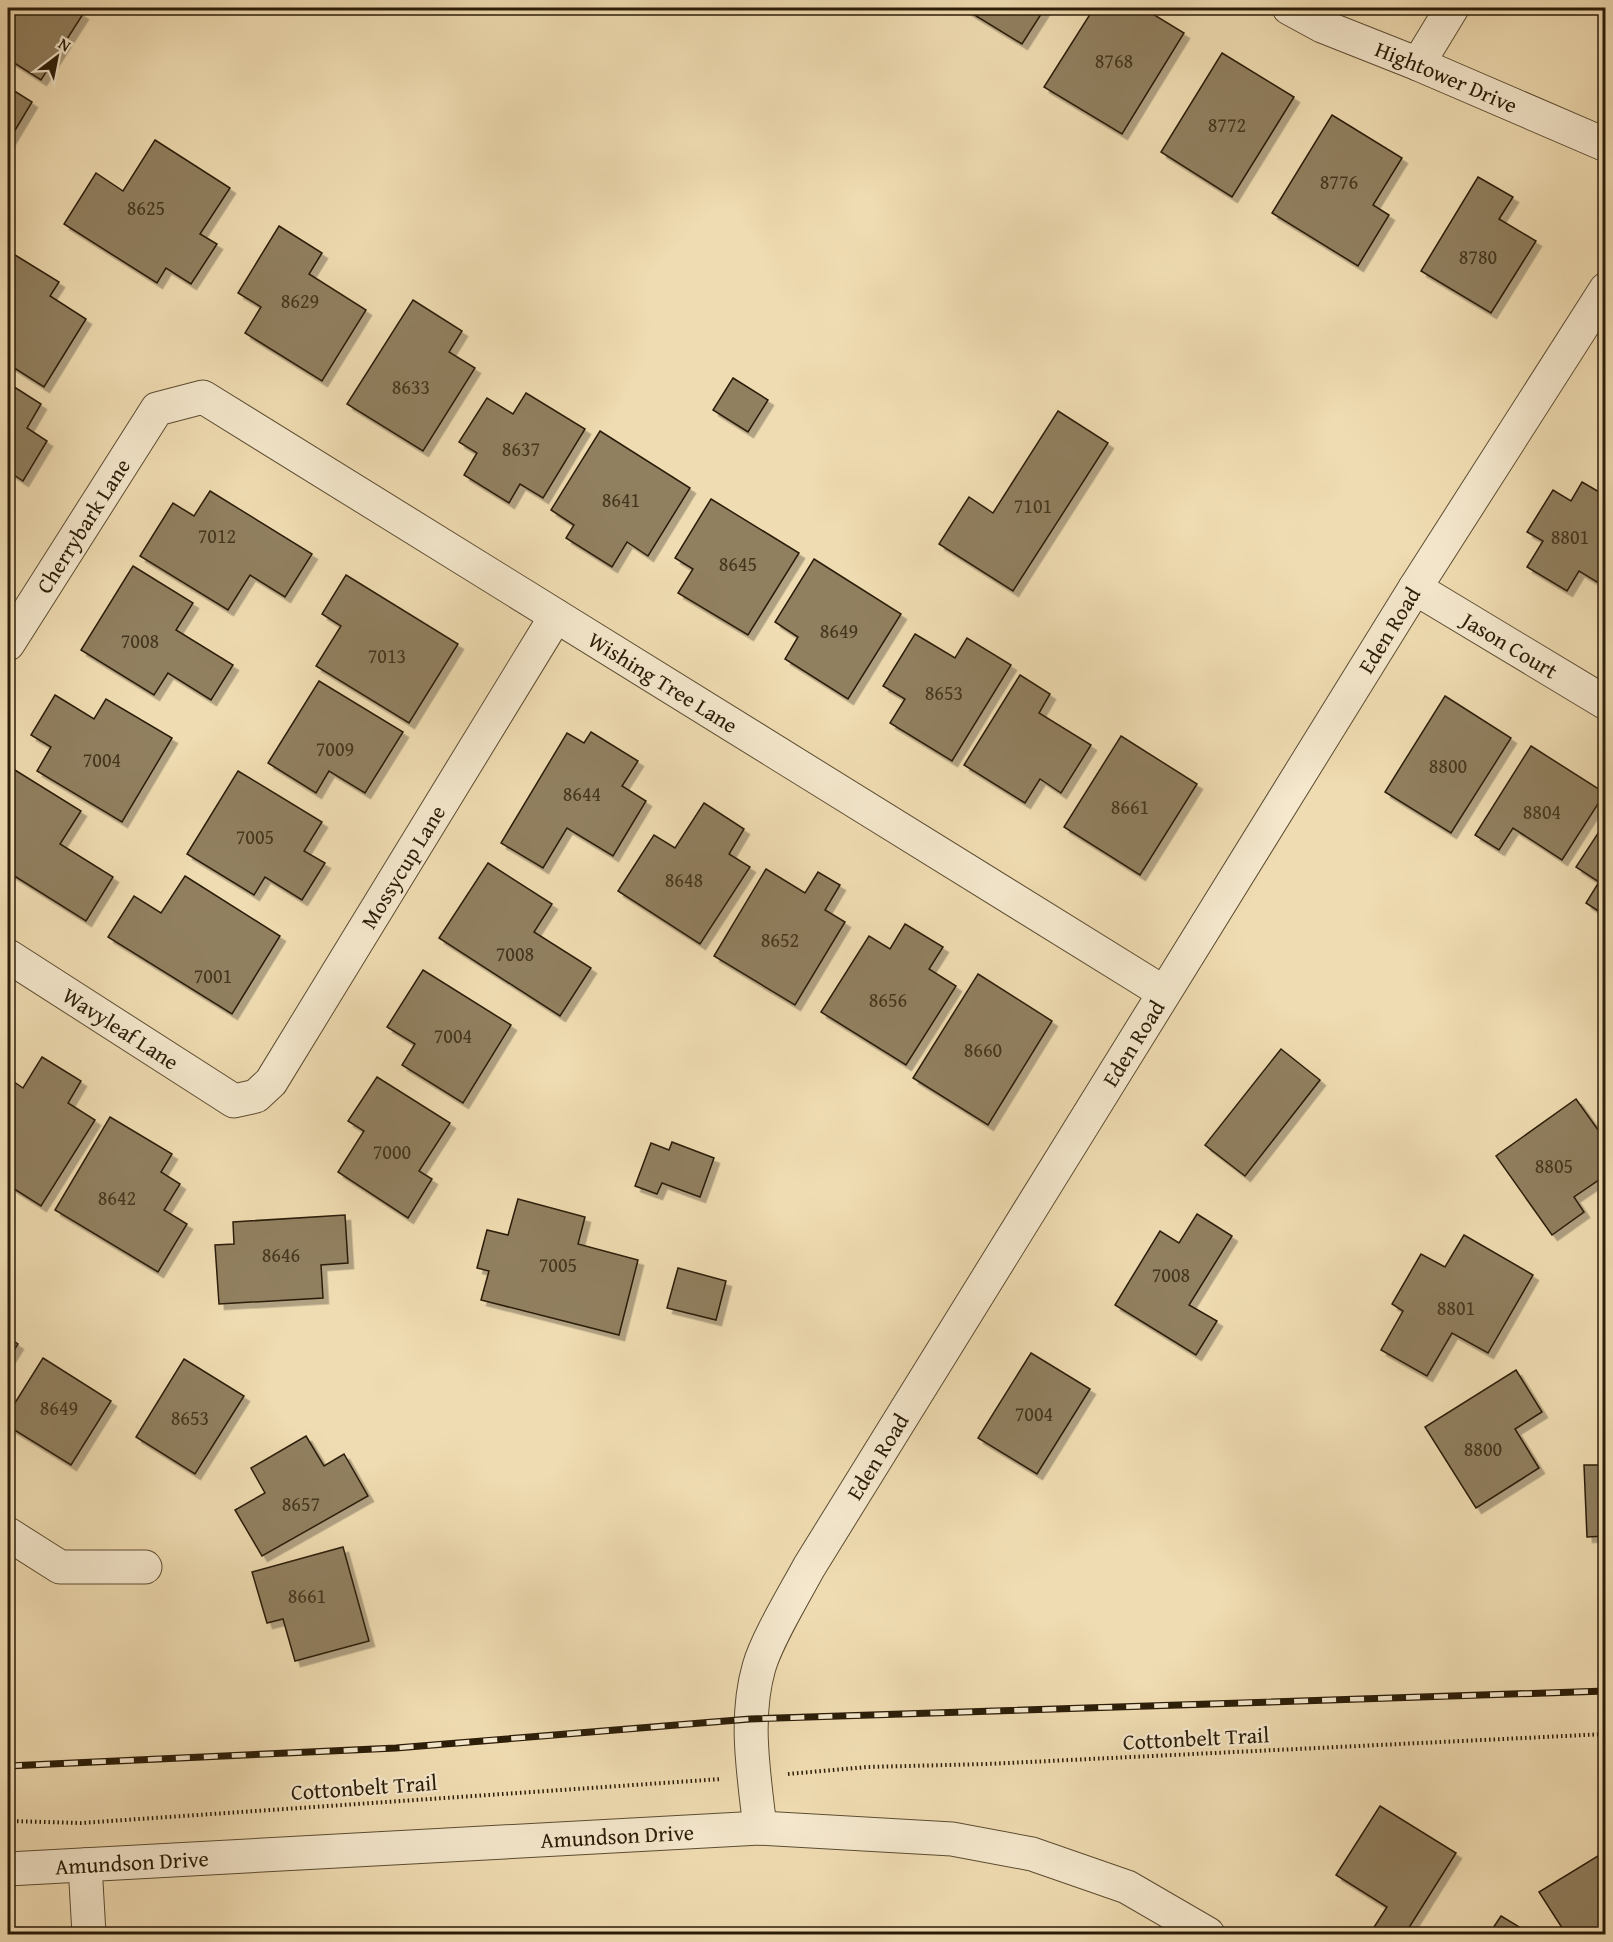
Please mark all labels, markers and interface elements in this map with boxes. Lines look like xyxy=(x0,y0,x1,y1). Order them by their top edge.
north arrow xyxy=(27,27,87,87)
text: N xyxy=(54,31,76,57)
street label: Hightower Drive xyxy=(1371,33,1523,121)
house number: 8768 xyxy=(1095,46,1133,75)
house number: 8772 xyxy=(1208,110,1246,139)
house number: 8776 xyxy=(1320,167,1358,196)
house number: 8625 xyxy=(127,193,165,222)
house number: 8780 xyxy=(1459,242,1497,271)
house number: 8629 xyxy=(281,286,319,315)
house number: 8633 xyxy=(392,372,430,401)
house number: 8637 xyxy=(502,434,540,463)
street label: Cherrybark Lane xyxy=(28,452,138,600)
house number: 8641 xyxy=(602,485,640,514)
house number: 7101 xyxy=(1014,491,1052,520)
house number: 7012 xyxy=(198,521,236,550)
house number: 8801 xyxy=(1551,522,1589,551)
house number: 8645 xyxy=(719,549,757,578)
street label: Eden Road xyxy=(1350,580,1428,680)
street label: Jason Court xyxy=(1454,603,1564,687)
house number: 8649 xyxy=(820,616,858,645)
street label: Wishing Tree Lane xyxy=(582,624,744,741)
house number: 7008 xyxy=(121,626,159,655)
house number: 7013 xyxy=(368,641,406,670)
house number: 8653 xyxy=(925,678,963,707)
house number: 7009 xyxy=(316,734,354,763)
house number: 7004 xyxy=(83,745,121,774)
house number: 8800 xyxy=(1429,751,1467,780)
house number: 8644 xyxy=(563,779,601,808)
house number: 8661 xyxy=(1111,792,1149,821)
house number: 8804 xyxy=(1523,797,1561,826)
street label: Mossycup Lane xyxy=(353,799,453,935)
house number: 7005 xyxy=(236,822,274,851)
house number: 8648 xyxy=(665,865,703,894)
house number: 8652 xyxy=(761,925,799,954)
house number: 7008 xyxy=(496,939,534,968)
house number: 7001 xyxy=(194,961,232,990)
street label: Wavyleaf Lane xyxy=(56,979,185,1078)
house number: 8656 xyxy=(869,985,907,1014)
street label: Eden Road xyxy=(1094,994,1172,1093)
house number: 7004 xyxy=(434,1021,472,1050)
house number: 8660 xyxy=(964,1035,1002,1064)
house number: 7000 xyxy=(373,1137,411,1166)
house number: 8805 xyxy=(1535,1151,1573,1180)
house number: 8642 xyxy=(98,1183,136,1212)
house number: 8646 xyxy=(262,1240,300,1269)
house number: 7005 xyxy=(539,1250,577,1279)
house number: 7008 xyxy=(1152,1260,1190,1289)
house number: 8801 xyxy=(1437,1293,1475,1322)
house number: 8649 xyxy=(40,1393,78,1422)
house number: 7004 xyxy=(1015,1399,1053,1428)
house number: 8653 xyxy=(171,1403,209,1432)
street label: Eden Road xyxy=(838,1407,916,1506)
house number: 8800 xyxy=(1464,1434,1502,1463)
house number: 8657 xyxy=(282,1489,320,1518)
house number: 8661 xyxy=(288,1581,326,1610)
street label: Cottonbelt Trail xyxy=(1122,1718,1270,1758)
street label: Cottonbelt Trail xyxy=(290,1766,438,1808)
street label: Amundson Drive xyxy=(539,1816,695,1856)
street label: Amundson Drive xyxy=(54,1842,210,1882)

